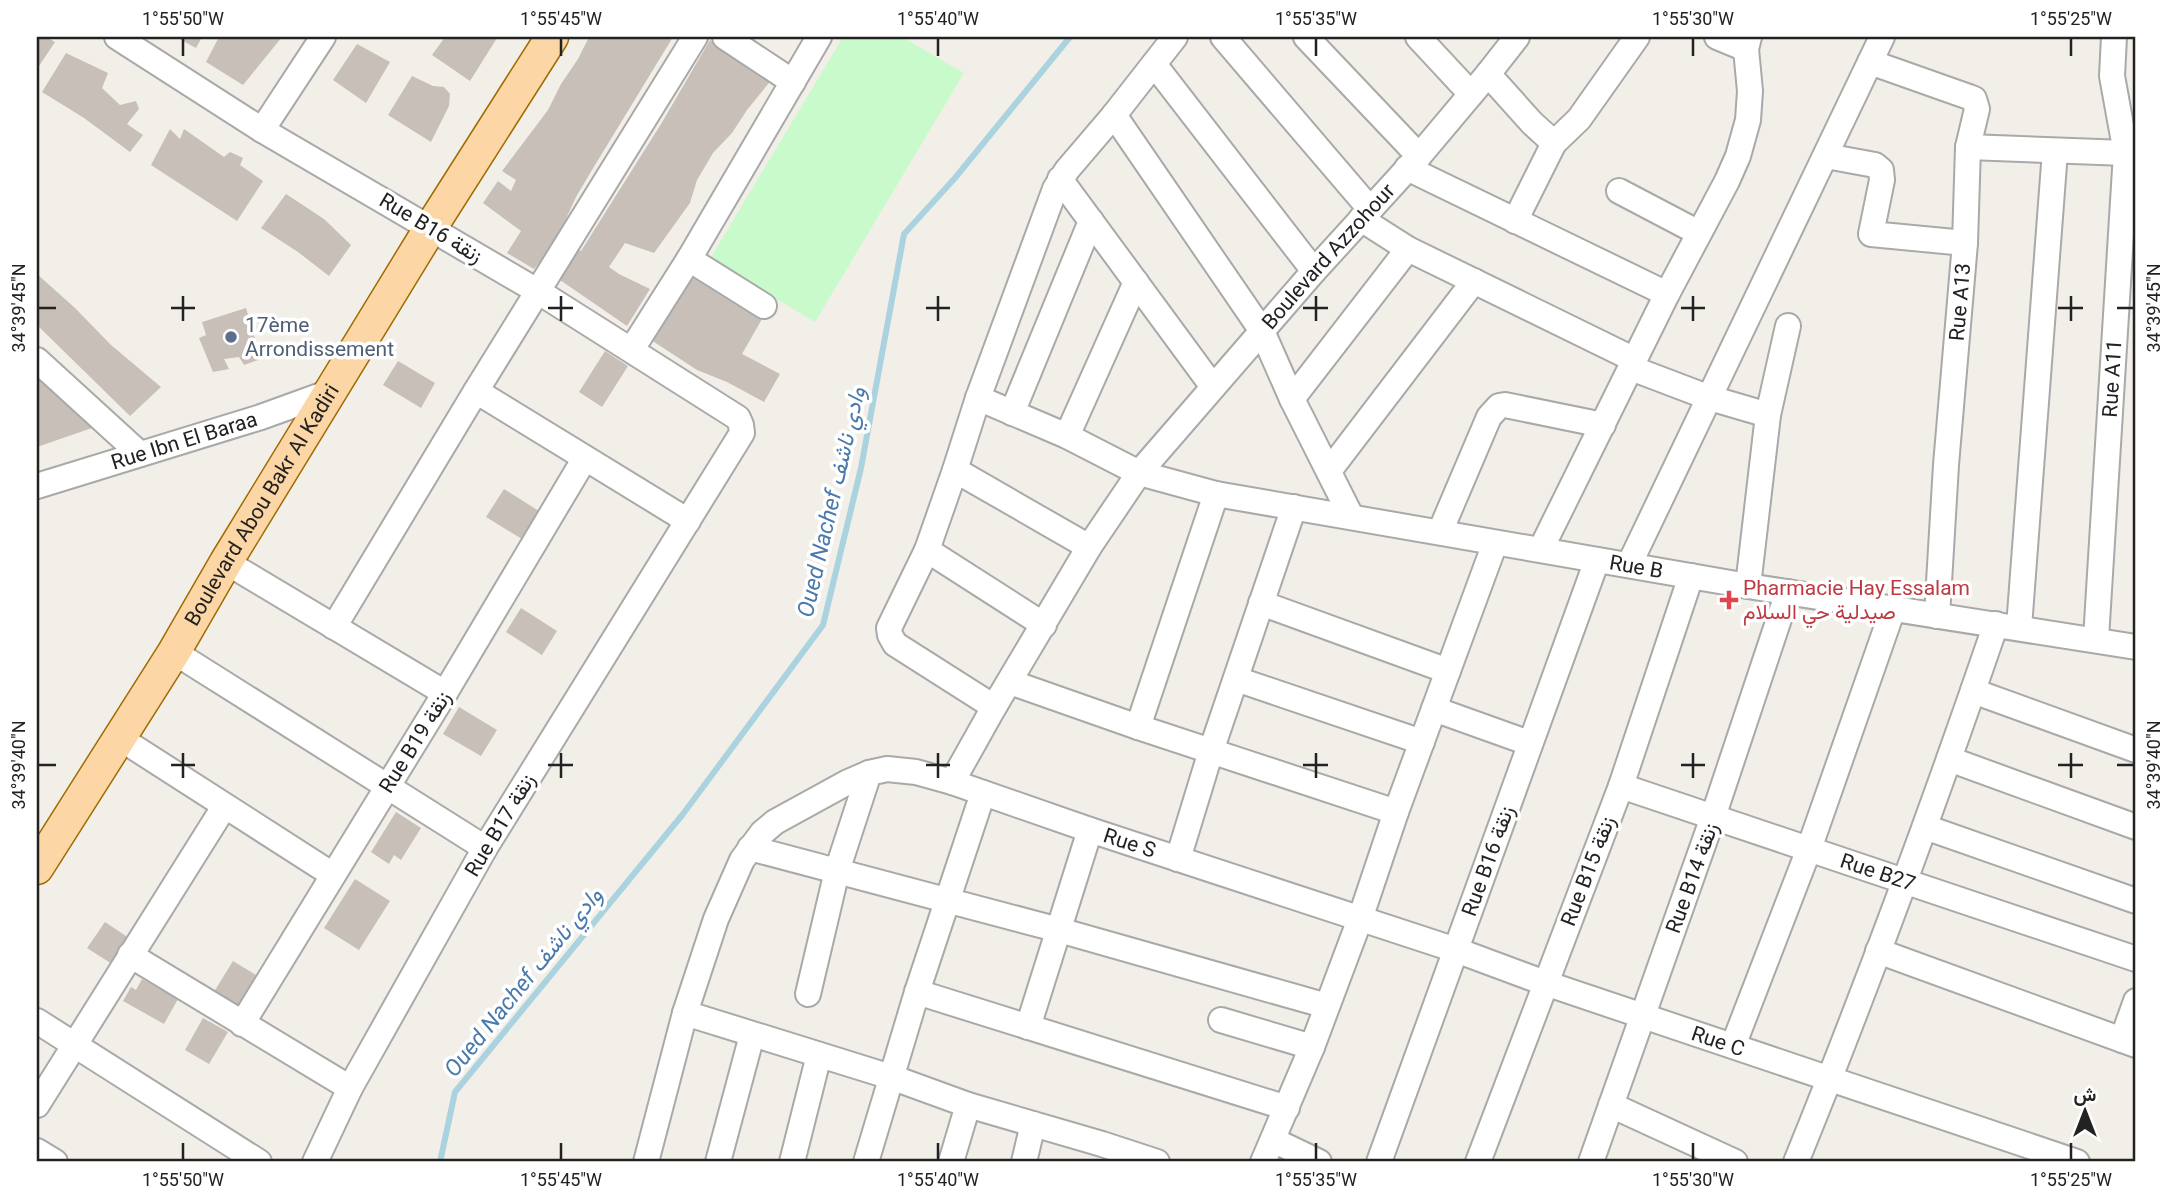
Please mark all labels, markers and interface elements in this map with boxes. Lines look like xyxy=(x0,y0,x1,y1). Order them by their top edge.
text: 1°55'50"W xyxy=(142,8,224,29)
text: 1°55'45"W xyxy=(520,8,602,29)
text: 1°55'40"W xyxy=(897,8,979,29)
text: 1°55'35"W xyxy=(1275,8,1357,29)
text: 1°55'30"W xyxy=(1652,8,1734,29)
text: 1°55'25"W xyxy=(2030,8,2112,29)
street label: Boulevard Azzohour xyxy=(1257,179,1400,334)
street label: Rue B16 زنقة xyxy=(375,188,487,269)
street label: Rue A13 xyxy=(1945,262,1975,342)
text: 34°39'45"N xyxy=(8,263,29,353)
text: 34°39'45"N xyxy=(2143,263,2164,353)
place label: 17ème Arrondissement xyxy=(245,313,394,361)
marker: 17ème Arrondissement xyxy=(223,329,239,345)
street label: Rue A11 xyxy=(2098,339,2126,418)
street label: Boulevard Abou Bakr Al Kadiri xyxy=(180,380,344,630)
water label: Oued Nachef وادي ناشف xyxy=(792,384,876,621)
street label: Rue Ibn El Baraa xyxy=(108,407,260,474)
street label: Rue B xyxy=(1608,550,1665,583)
place label: Pharmacie Hay Essalam صيدلية حي السلام xyxy=(1743,576,1970,629)
marker: Pharmacie Hay Essalam صيدلية حي السلام xyxy=(1721,592,1737,608)
street label: Rue B19 زنقة xyxy=(374,687,457,798)
text: 34°39'40"N xyxy=(8,720,29,810)
text: 34°39'40"N xyxy=(2143,720,2164,810)
street label: Rue B17 زنقة xyxy=(460,769,541,881)
street label: Rue B16 زنقة xyxy=(1457,802,1520,920)
street label: Rue B15 زنقة xyxy=(1556,813,1621,930)
street label: Rue B14 زنقة xyxy=(1661,819,1724,937)
street label: Rue S xyxy=(1101,823,1159,863)
street label: Rue B27 xyxy=(1837,849,1918,896)
water label: Oued Nachef وادي ناشف xyxy=(439,882,612,1085)
street label: Rue C xyxy=(1688,1021,1748,1061)
north arrow xyxy=(2050,1076,2120,1146)
text: ش xyxy=(2074,1083,2097,1106)
text: 1°55'50"W xyxy=(142,1169,224,1190)
text: 1°55'45"W xyxy=(520,1169,602,1190)
text: 1°55'40"W xyxy=(897,1169,979,1190)
text: 1°55'35"W xyxy=(1275,1169,1357,1190)
text: 1°55'30"W xyxy=(1652,1169,1734,1190)
text: 1°55'25"W xyxy=(2030,1169,2112,1190)

